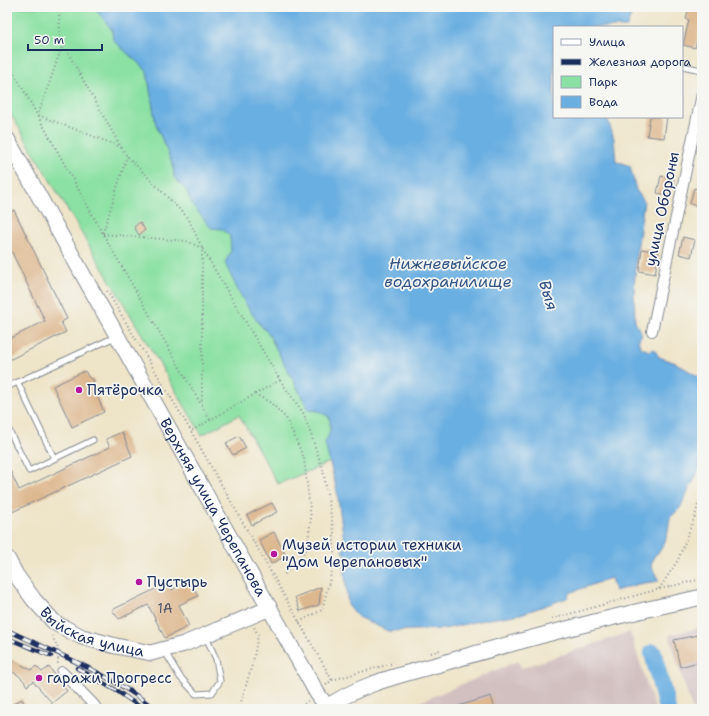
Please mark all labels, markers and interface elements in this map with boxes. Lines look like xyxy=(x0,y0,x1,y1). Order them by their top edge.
scale bar xyxy=(28,26,102,52)
legend xyxy=(553,26,683,118)
text: 50 m xyxy=(34,32,64,48)
text: Улица xyxy=(589,34,626,50)
text: Железная дорога xyxy=(589,54,692,70)
text: Парк xyxy=(589,74,618,90)
text: Вода xyxy=(589,94,618,110)
street label: улица Обороны xyxy=(640,150,684,268)
water label: Нижневыйское водохранилище xyxy=(384,253,512,292)
water label: Выя xyxy=(534,278,563,313)
place label: Пятёрочка xyxy=(87,380,164,400)
marker: Пятёрочка xyxy=(74,385,84,395)
street label: Верхняя улица Черепанова xyxy=(155,414,271,601)
place label: Музей истории техники "Дом Черепановых" xyxy=(282,535,462,572)
marker: Музей истории техники "Дом Черепановых" xyxy=(269,549,279,559)
place label: Пустырь xyxy=(147,572,208,592)
marker: Пустырь xyxy=(134,577,144,587)
house number: 1А xyxy=(158,600,172,617)
street label: Выйская улица xyxy=(35,603,147,662)
place label: гаражи Прогресс xyxy=(47,668,172,688)
marker: гаражи Прогресс xyxy=(34,673,44,683)

